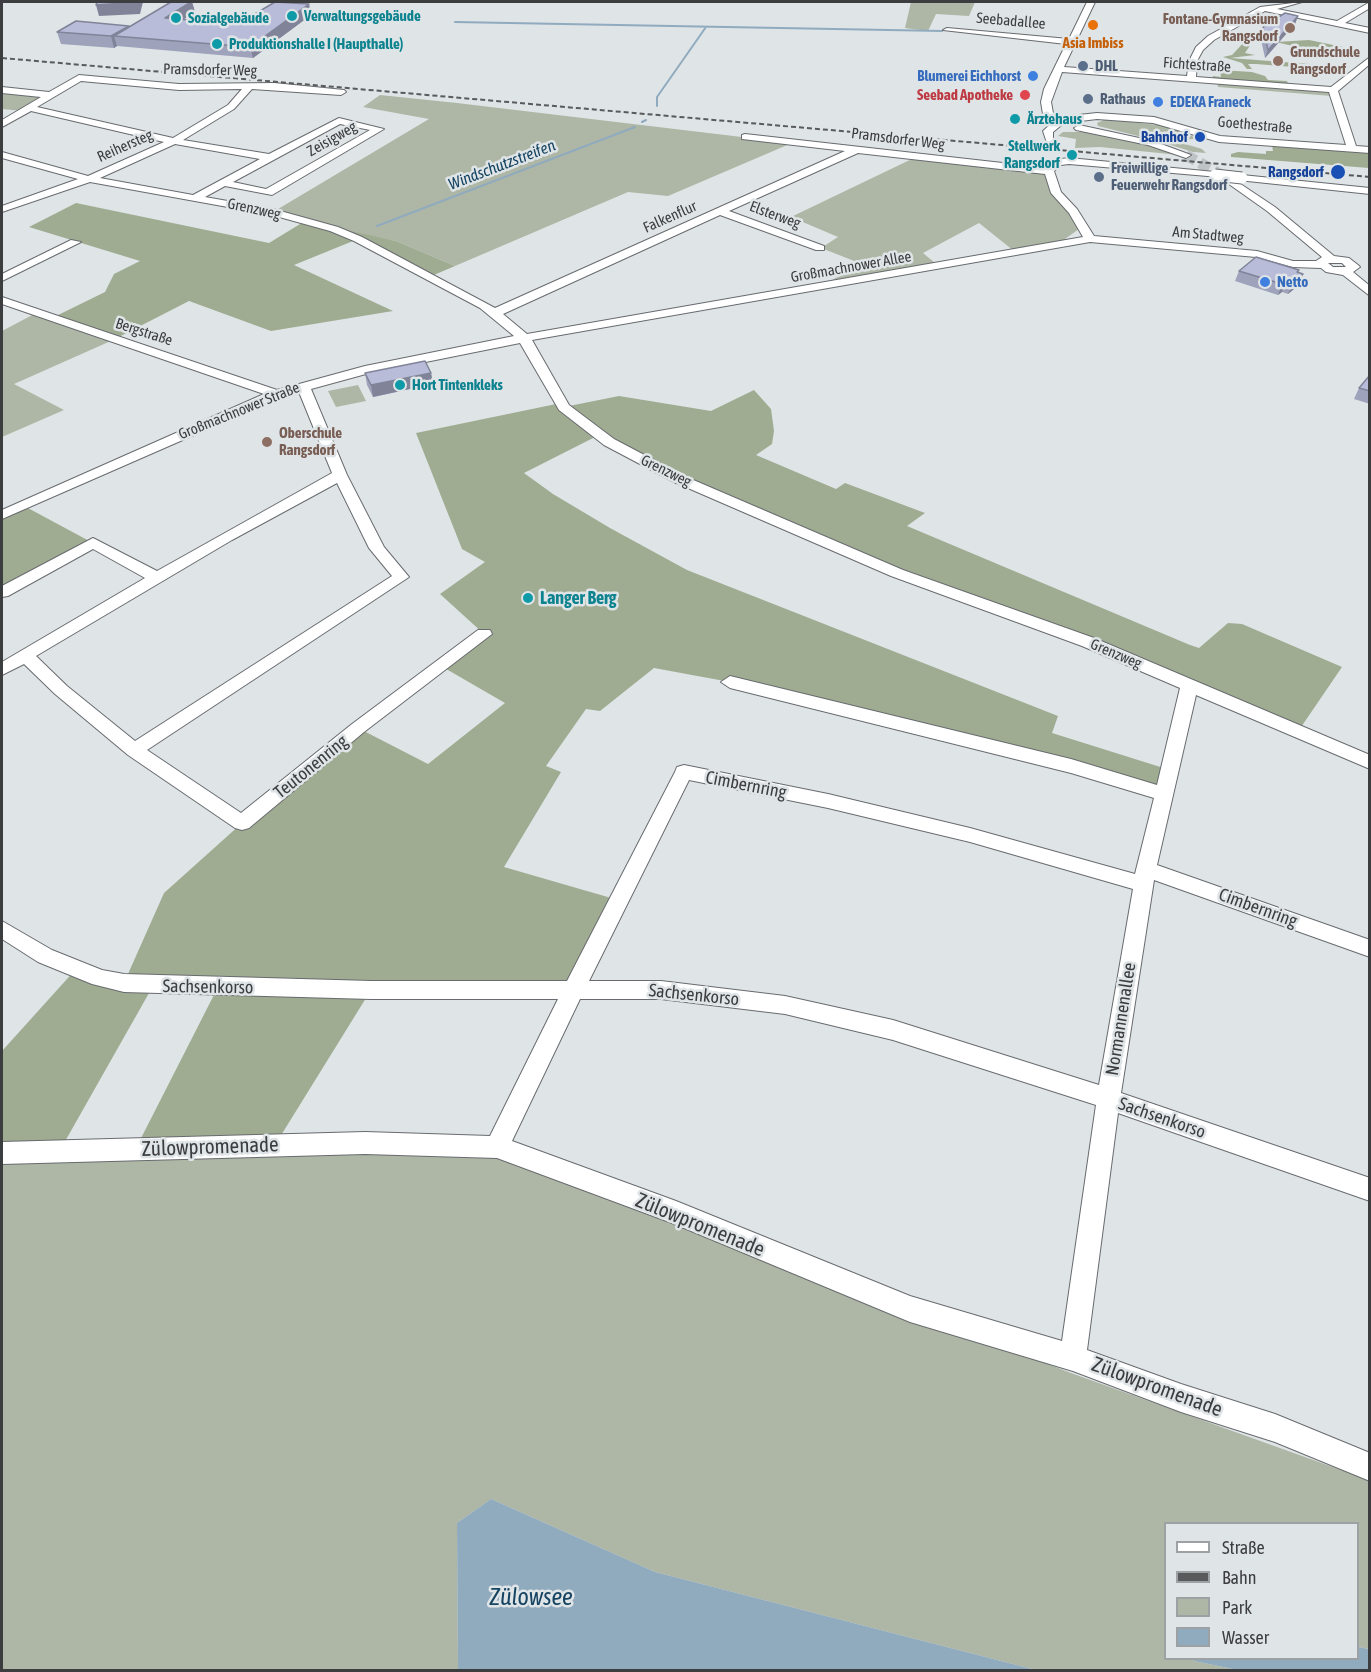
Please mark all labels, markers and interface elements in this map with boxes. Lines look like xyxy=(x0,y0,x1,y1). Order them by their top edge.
place label: Verwaltungsgebäude xyxy=(304,7,421,25)
place label: Sozialgebäude xyxy=(188,9,269,27)
marker: Verwaltungsgebäude xyxy=(285,9,299,23)
street label: Seebadallee xyxy=(976,9,1046,33)
place label: Fontane-Gymnasium Rangsdorf xyxy=(1163,10,1278,45)
marker: Sozialgebäude xyxy=(169,11,183,25)
marker: Asia Imbiss xyxy=(1086,18,1100,32)
marker: Fontane-Gymnasium Rangsdorf xyxy=(1283,21,1297,35)
place label: Asia Imbiss xyxy=(1063,34,1123,52)
place label: Produktionshalle I (Haupthalle) xyxy=(229,35,403,53)
marker: Produktionshalle I (Haupthalle) xyxy=(210,37,224,51)
place label: Grundschule Rangsdorf xyxy=(1290,43,1360,78)
street label: Fichtestraße xyxy=(1163,54,1231,76)
marker: Grundschule Rangsdorf xyxy=(1271,54,1285,68)
place label: DHL xyxy=(1095,57,1118,75)
marker: DHL xyxy=(1076,59,1090,73)
street label: Pramsdorfer Weg xyxy=(163,60,257,80)
place label: Blumerei Eichhorst xyxy=(917,67,1021,85)
marker: Blumerei Eichhorst xyxy=(1026,69,1040,83)
place label: Seebad Apotheke xyxy=(917,86,1013,104)
marker: Seebad Apotheke xyxy=(1018,88,1032,102)
place label: Rathaus xyxy=(1100,90,1146,108)
marker: Rathaus xyxy=(1081,92,1095,106)
place label: EDEKA Franeck xyxy=(1170,93,1251,111)
marker: EDEKA Franeck xyxy=(1151,95,1165,109)
place label: Ärztehaus xyxy=(1027,110,1082,128)
marker: Ärztehaus xyxy=(1008,112,1022,126)
street label: Goethestraße xyxy=(1217,113,1293,137)
street label: Zeisigweg xyxy=(304,118,360,160)
street label: Pramsdorfer Weg xyxy=(850,124,946,154)
street label: Reihersteg xyxy=(94,126,156,166)
place label: Bahnhof xyxy=(1141,128,1188,146)
marker: Bahnhof xyxy=(1193,130,1207,144)
water label: Windschutzstreifen xyxy=(446,136,558,194)
place label: Stellwerk Rangsdorf xyxy=(1004,137,1060,172)
marker: Stellwerk Rangsdorf xyxy=(1065,148,1079,162)
place label: Freiwillige Feuerwehr Rangsdorf xyxy=(1111,159,1227,194)
place label: Rangsdorf xyxy=(1268,163,1324,181)
marker: Rangsdorf xyxy=(1329,163,1347,181)
marker: Freiwillige Feuerwehr Rangsdorf xyxy=(1092,170,1106,184)
street label: Grenzweg xyxy=(226,195,282,223)
street label: Falkenflur xyxy=(640,197,700,237)
street label: Elsterweg xyxy=(747,197,803,233)
street label: Am Stadtweg xyxy=(1172,223,1244,247)
street label: Großmachnower Allee xyxy=(789,248,913,286)
place label: Netto xyxy=(1277,273,1308,291)
marker: Netto xyxy=(1258,275,1272,289)
street label: Bergstraße xyxy=(113,314,175,350)
place label: Hort Tintenkleks xyxy=(412,376,503,394)
marker: Hort Tintenkleks xyxy=(393,378,407,392)
street label: Großmachnower Straße xyxy=(176,379,302,443)
place label: Oberschule Rangsdorf xyxy=(279,424,342,459)
marker: Oberschule Rangsdorf xyxy=(260,435,274,449)
street label: Grenzweg xyxy=(638,451,694,491)
place label: Langer Berg xyxy=(540,587,617,609)
marker: Langer Berg xyxy=(521,591,535,605)
street label: Grenzweg xyxy=(1088,635,1144,673)
street label: Teutonenring xyxy=(270,731,352,803)
street label: Cimbernring xyxy=(704,767,788,803)
street label: Cimbernring xyxy=(1216,884,1300,932)
street label: Normannenallee xyxy=(1101,961,1141,1077)
street label: Sachsenkorso xyxy=(162,975,254,999)
street label: Sachsenkorso xyxy=(648,980,740,1010)
street label: Sachsenkorso xyxy=(1116,1093,1208,1143)
street label: Zülowpromenade xyxy=(141,1132,279,1162)
street label: Zülowpromenade xyxy=(632,1188,768,1262)
street label: Zülowpromenade xyxy=(1088,1352,1226,1422)
legend xyxy=(1164,1522,1359,1660)
text: Straße xyxy=(1222,1537,1265,1558)
text: Bahn xyxy=(1222,1567,1256,1588)
water label: Zülowsee xyxy=(489,1583,573,1611)
text: Park xyxy=(1222,1597,1252,1618)
text: Wasser xyxy=(1222,1627,1269,1648)

